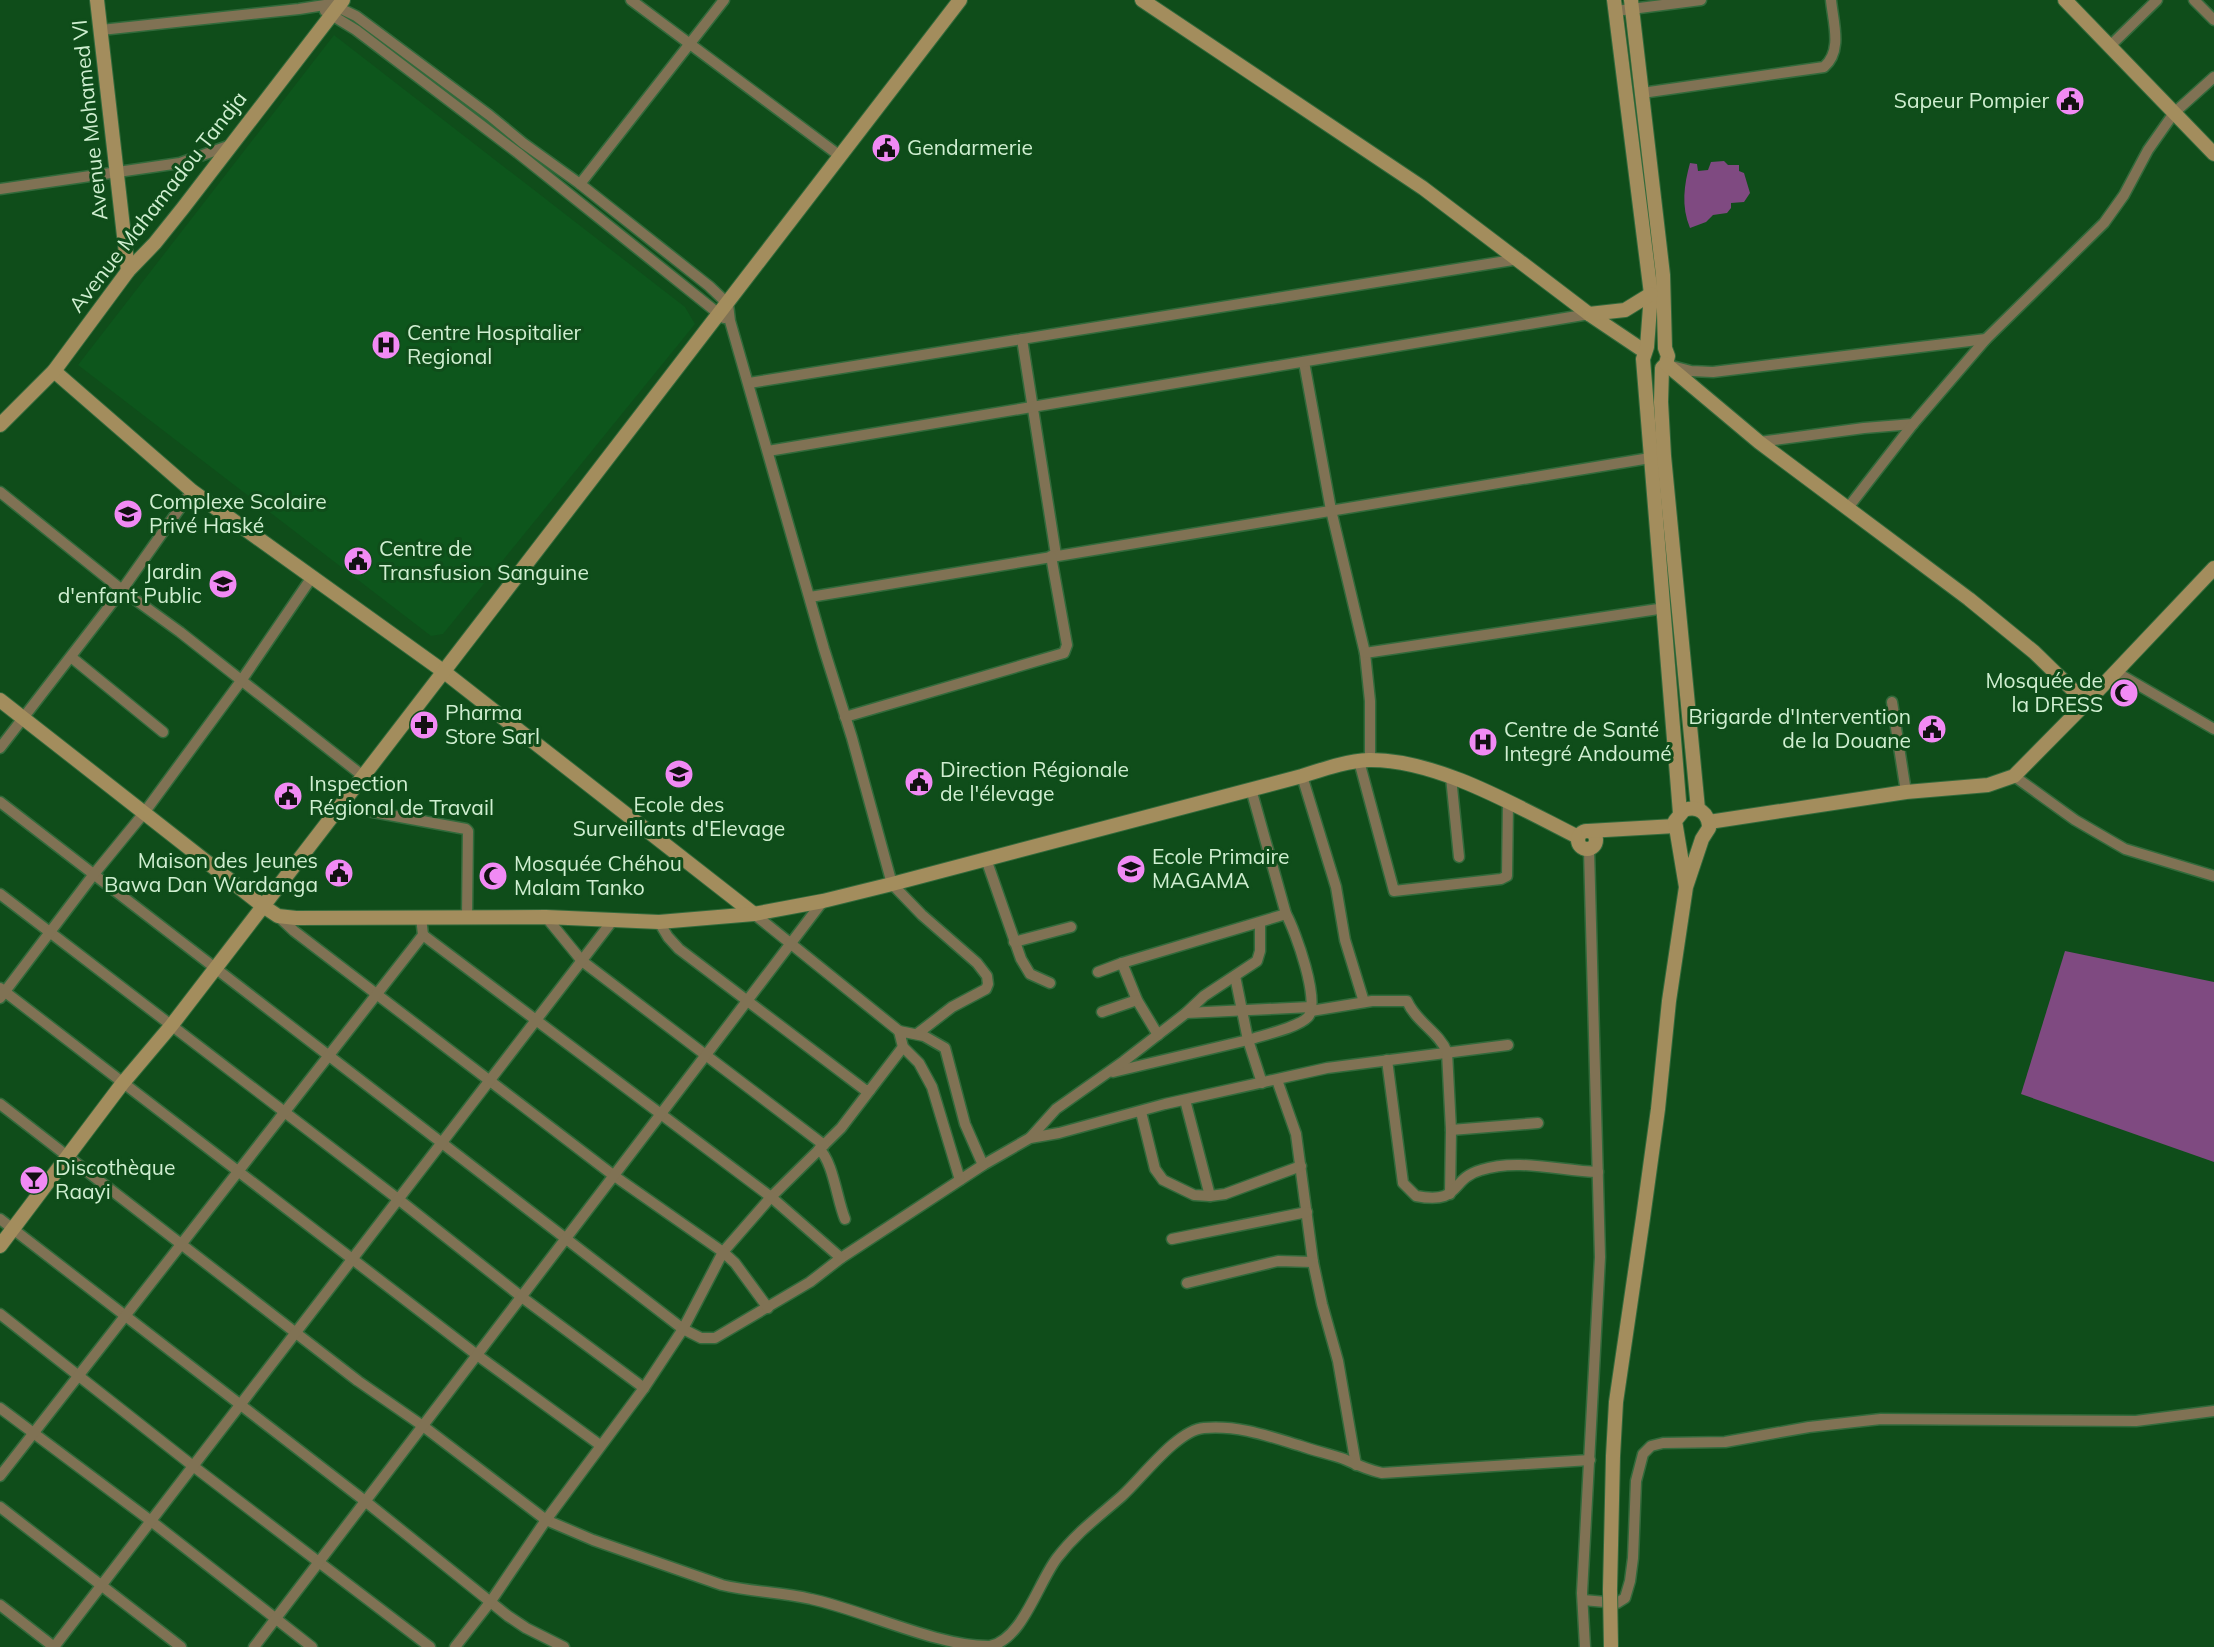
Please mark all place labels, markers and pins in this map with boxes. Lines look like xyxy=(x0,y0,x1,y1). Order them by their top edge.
public building icon: Sapeur Pompier xyxy=(2054,85,2086,117)
place label: Sapeur Pompier xyxy=(1894,87,2049,113)
public building icon: Gendarmerie xyxy=(870,132,902,164)
place label: Gendarmerie xyxy=(907,134,1033,160)
place label: Centre Hospitalier Regional xyxy=(407,319,582,369)
hospital icon: Centre Hospitalier Regional xyxy=(370,329,402,361)
place label: Complexe Scolaire Privé Haské xyxy=(149,488,327,538)
school or university icon: Complexe Scolaire Privé Haské xyxy=(112,498,144,530)
place label: Centre de Transfusion Sanguine xyxy=(379,535,589,585)
public building icon: Centre de Transfusion Sanguine xyxy=(342,545,374,577)
place label: Jardin d'enfant Public xyxy=(58,558,202,608)
school or university icon: Jardin d'enfant Public xyxy=(207,568,239,600)
place label: Mosquée de la DRESS xyxy=(1986,667,2103,717)
mosque icon: Mosquée de la DRESS xyxy=(2108,677,2140,709)
place label: Pharma Store Sarl xyxy=(445,699,540,749)
place label: Brigarde d'Intervention de la Douane xyxy=(1689,703,1911,753)
pharmacy icon: Pharma Store Sarl xyxy=(408,709,440,741)
public building icon: Brigarde d'Intervention de la Douane xyxy=(1916,713,1948,745)
place label: Centre de Santé Integré Andoumé xyxy=(1504,716,1672,766)
hospital icon: Centre de Santé Integré Andoumé xyxy=(1467,726,1499,758)
place label: Direction Régionale de l'élevage xyxy=(940,756,1129,806)
school or university icon: Ecole des Surveillants d'Elevage xyxy=(663,758,695,790)
public building icon: Direction Régionale de l'élevage xyxy=(903,766,935,798)
place label: Inspection Régional de Travail xyxy=(309,770,494,820)
public building icon: Inspection Régional de Travail xyxy=(272,780,304,812)
place label: Ecole des Surveillants d'Elevage xyxy=(573,791,785,841)
place label: Ecole Primaire MAGAMA xyxy=(1152,843,1289,893)
place label: Maison des Jeunes Bawa Dan Wardanga xyxy=(104,847,318,897)
place label: Mosquée Chéhou Malam Tanko xyxy=(514,850,682,900)
school or university icon: Ecole Primaire MAGAMA xyxy=(1115,853,1147,885)
public building icon: Maison des Jeunes Bawa Dan Wardanga xyxy=(323,857,355,889)
mosque icon: Mosquée Chéhou Malam Tanko xyxy=(477,860,509,892)
place label: Discothèque Raayi xyxy=(55,1154,175,1204)
bar icon: Discothèque Raayi xyxy=(18,1164,50,1196)

